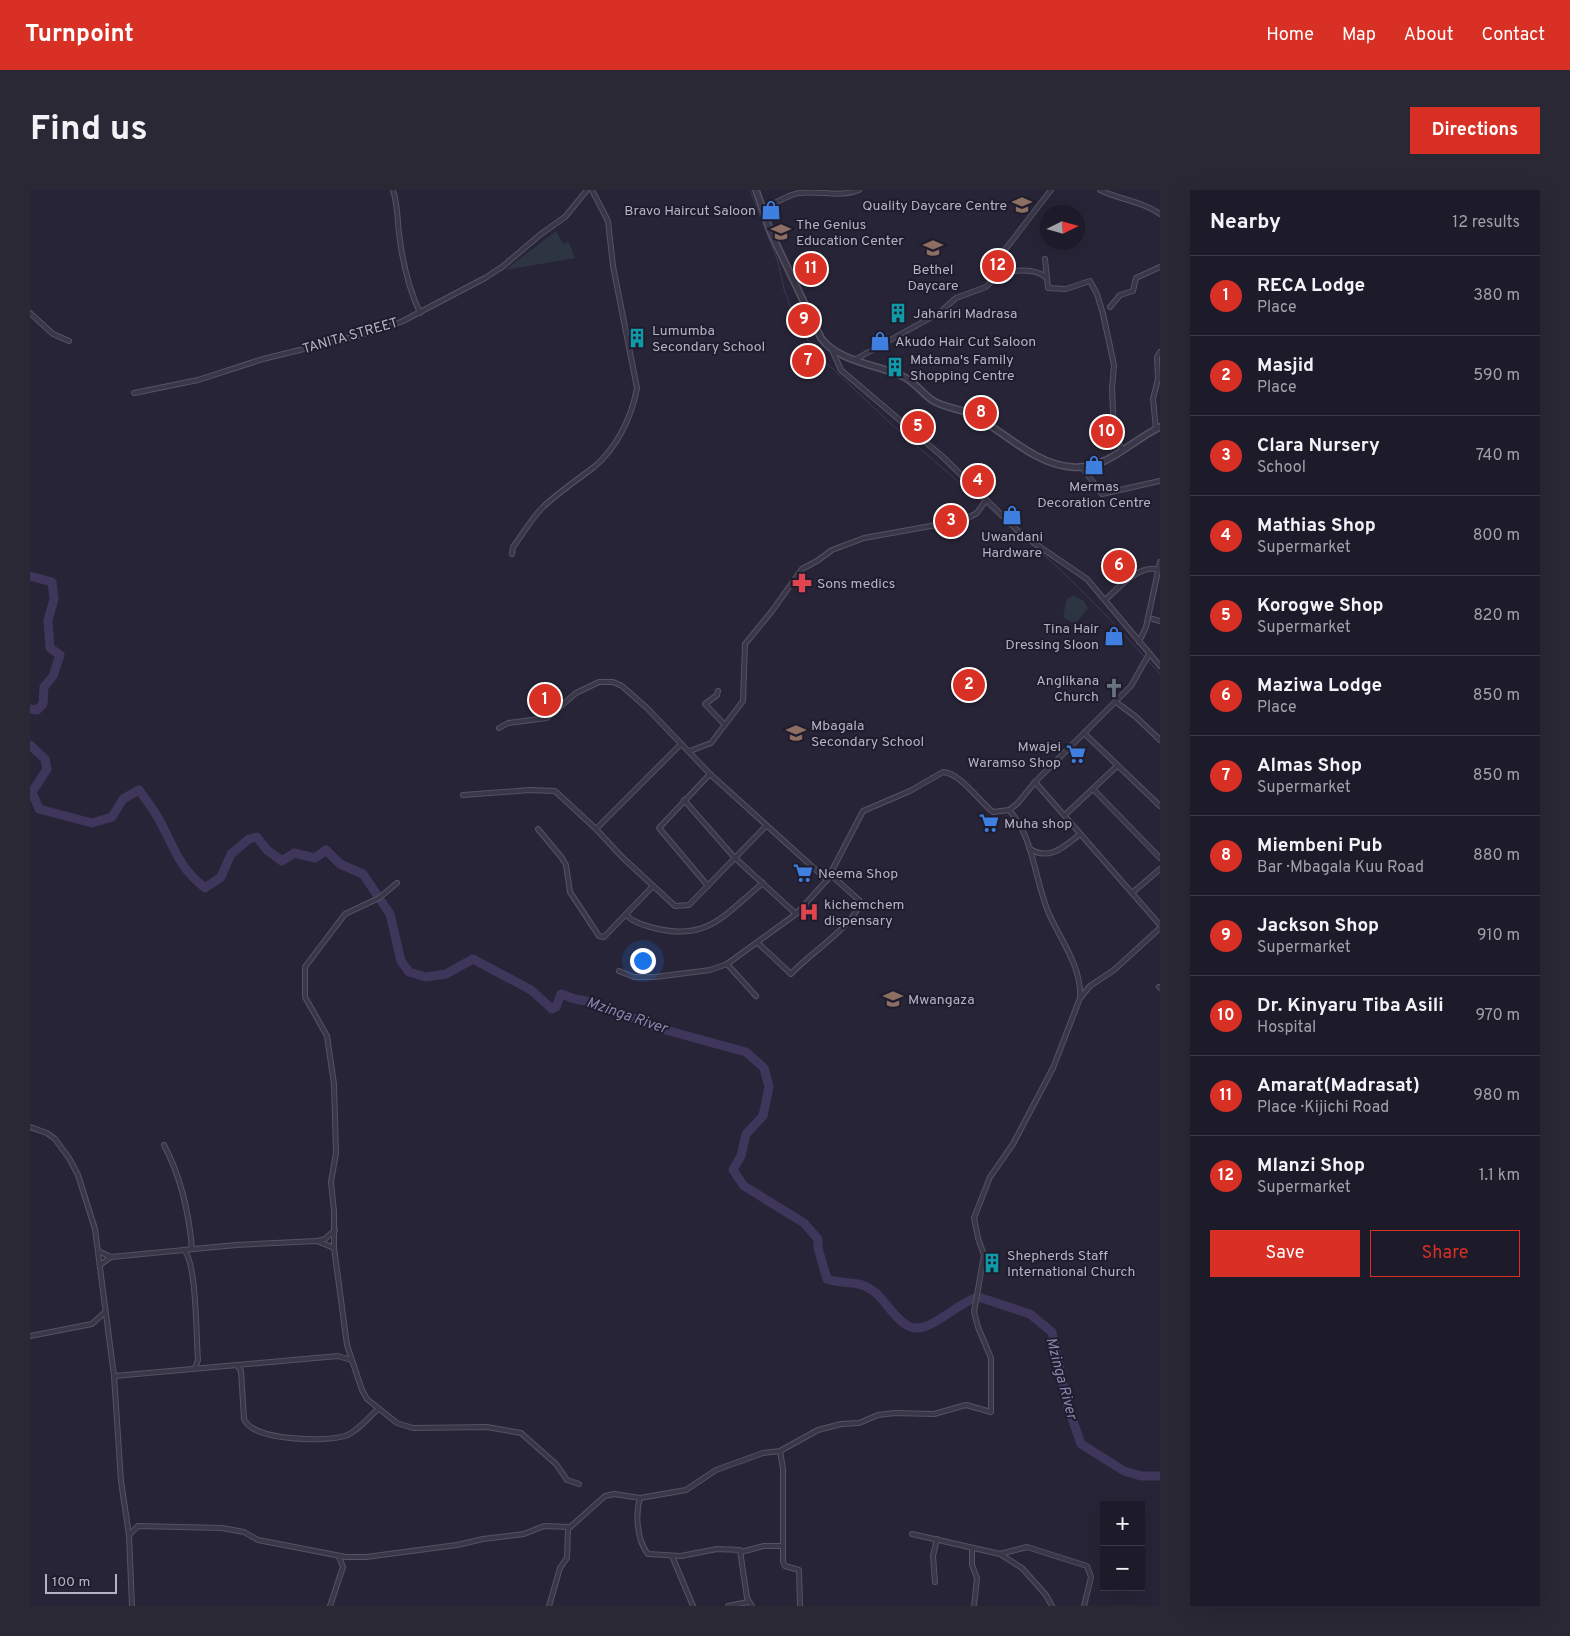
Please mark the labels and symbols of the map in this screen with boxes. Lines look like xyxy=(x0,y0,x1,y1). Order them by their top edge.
school or university icon: Quality Daycare Centre xyxy=(1011,194,1033,216)
place label: Quality Daycare Centre xyxy=(862,198,1007,215)
shop icon: Bravo Haircut Saloon xyxy=(760,199,782,221)
place label: Bravo Haircut Saloon xyxy=(624,203,756,220)
north arrow xyxy=(1040,205,1085,250)
place label: The Genius Education Center xyxy=(796,217,904,250)
school or university icon: The Genius Education Center xyxy=(770,221,792,243)
school or university icon: Bethel Daycare xyxy=(922,237,944,259)
pin: 12 xyxy=(982,247,1014,285)
pin: 11 xyxy=(795,250,827,288)
place label: Bethel Daycare xyxy=(907,262,959,295)
pin: 9 xyxy=(788,301,820,339)
building icon: Jahariri Madrasa xyxy=(887,302,909,324)
place label: Jahariri Madrasa xyxy=(913,306,1017,323)
street label: TANITA STREET xyxy=(301,315,400,358)
place label: Lumumba Secondary School xyxy=(652,323,765,356)
building icon: Lumumba Secondary School xyxy=(626,327,648,349)
shop icon: Akudo Hair Cut Saloon xyxy=(869,330,891,352)
place label: Akudo Hair Cut Saloon xyxy=(895,334,1036,351)
pin: 7 xyxy=(792,342,824,380)
place label: Matama's Family Shopping Centre xyxy=(910,352,1015,385)
building icon: Matama's Family Shopping Centre xyxy=(884,356,906,378)
pin: 8 xyxy=(965,394,997,432)
pin: 5 xyxy=(902,408,934,446)
pin: 10 xyxy=(1091,413,1123,451)
shop icon: Mermas Decoration Centre xyxy=(1083,454,1105,476)
pin: 4 xyxy=(962,462,994,500)
place label: Mermas Decoration Centre xyxy=(1037,479,1151,512)
pin: 3 xyxy=(935,502,967,540)
shop icon: Uwandani Hardware xyxy=(1001,504,1023,526)
place label: Uwandani Hardware xyxy=(981,529,1043,562)
pin: 6 xyxy=(1103,547,1135,585)
pharmacy icon: Sons medics xyxy=(791,572,813,594)
place label: Sons medics xyxy=(817,576,895,593)
place label: Tina Hair Dressing Sloon xyxy=(1005,621,1100,654)
shop icon: Tina Hair Dressing Sloon xyxy=(1103,625,1125,647)
pin: 2 xyxy=(953,666,985,704)
place label: Anglikana Church xyxy=(1036,673,1099,706)
church icon: Anglikana Church xyxy=(1103,677,1125,699)
pin: 1 xyxy=(529,681,561,719)
place label: Mbagala Secondary School xyxy=(811,718,924,751)
school or university icon: Mbagala Secondary School xyxy=(785,722,807,744)
place label: Mwajei Waramso Shop xyxy=(968,739,1061,772)
supermarket icon: Mwajei Waramso Shop xyxy=(1065,743,1087,765)
supermarket icon: Muha shop xyxy=(978,812,1000,834)
place label: Muha shop xyxy=(1004,816,1072,833)
supermarket icon: Neema Shop xyxy=(792,862,814,884)
place label: Neema Shop xyxy=(818,866,898,883)
place label: kichemchem dispensary xyxy=(824,897,904,930)
hospital icon: kichemchem dispensary xyxy=(798,901,820,923)
your location xyxy=(630,948,656,974)
school or university icon: Mwangaza xyxy=(882,988,904,1010)
place label: Mwangaza xyxy=(908,992,975,1009)
water label: Mzinga River xyxy=(584,994,671,1040)
place label: Shepherds Staff International Church xyxy=(1007,1248,1135,1281)
building icon: Shepherds Staff International Church xyxy=(981,1252,1003,1274)
water label: Mzinga River xyxy=(1040,1335,1081,1423)
scale bar xyxy=(45,1571,118,1594)

